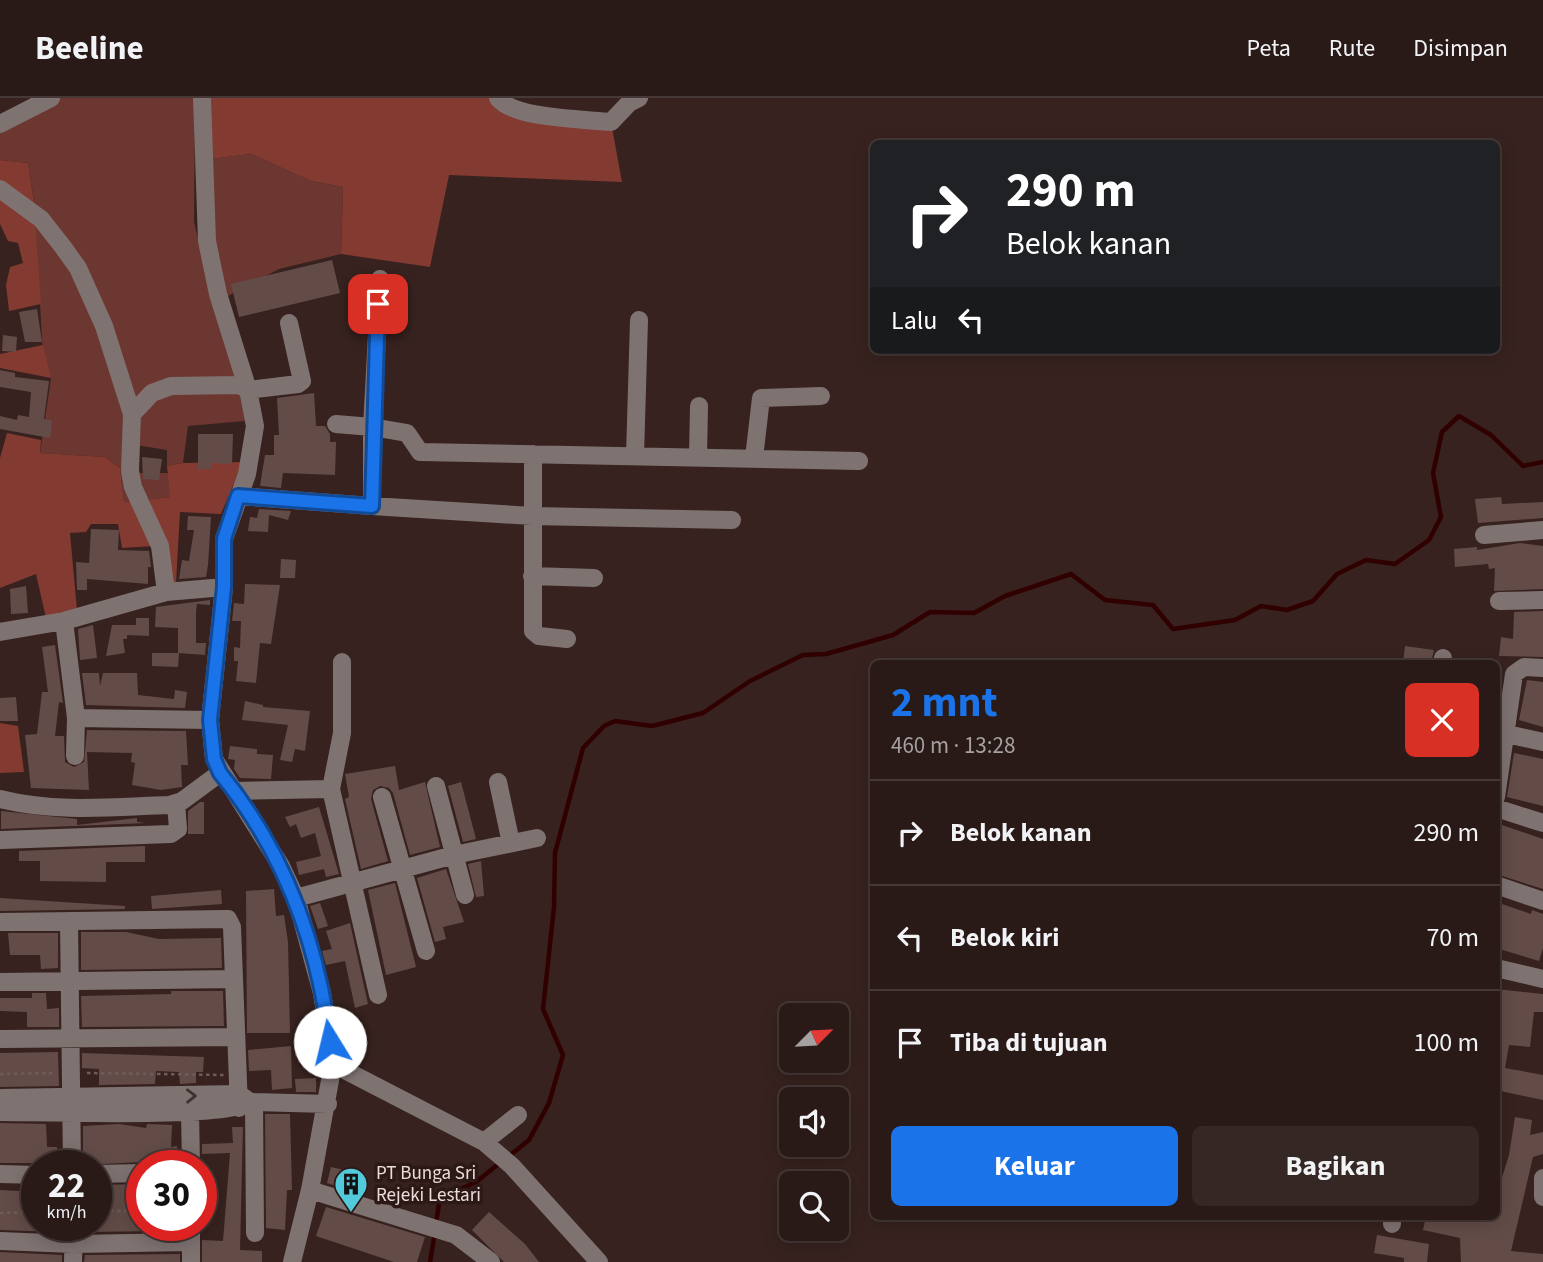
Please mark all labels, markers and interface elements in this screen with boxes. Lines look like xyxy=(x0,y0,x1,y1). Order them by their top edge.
text: Beeline xyxy=(35,25,144,72)
text: Peta xyxy=(1246,31,1291,66)
text: Rute xyxy=(1329,31,1375,66)
text: Disimpan xyxy=(1413,31,1508,66)
text: 290 m xyxy=(1006,156,1135,226)
icon: right xyxy=(891,168,982,259)
text: Belok kanan xyxy=(1006,221,1171,267)
pin xyxy=(348,274,408,334)
icon: arrive xyxy=(359,285,397,323)
icon: left xyxy=(952,301,990,339)
text: Lalu xyxy=(891,302,938,339)
text: 2 mnt xyxy=(891,673,998,733)
button: close xyxy=(1405,683,1479,757)
text: 460 m · 13:28 xyxy=(891,729,1015,762)
icon: right xyxy=(891,814,929,852)
text: Belok kanan xyxy=(950,814,1092,851)
text: 290 m xyxy=(1413,814,1479,851)
icon: left xyxy=(891,919,929,957)
text: Belok kiri xyxy=(950,919,1059,956)
text: 70 m xyxy=(1426,919,1479,956)
north arrow xyxy=(779,1003,849,1073)
map controls xyxy=(779,1003,849,1241)
position arrow xyxy=(293,1005,367,1079)
icon: arrive xyxy=(891,1024,929,1062)
text: Tiba di tujuan xyxy=(950,1024,1108,1061)
text: 100 m xyxy=(1413,1024,1479,1061)
button: sound xyxy=(779,1087,849,1157)
one-way arrow xyxy=(185,1088,196,1103)
button: Keluar xyxy=(891,1126,1178,1206)
button: Bagikan xyxy=(1192,1126,1479,1206)
speed limit sign: 30 xyxy=(126,1150,217,1241)
place label: PT Bunga Sri Rejeki Lestari xyxy=(376,1160,481,1209)
text: 22 xyxy=(48,1161,85,1211)
building icon: PT Bunga Sri Rejeki Lestari xyxy=(332,1165,370,1214)
button: search xyxy=(779,1171,849,1241)
text: km/h xyxy=(47,1200,86,1225)

